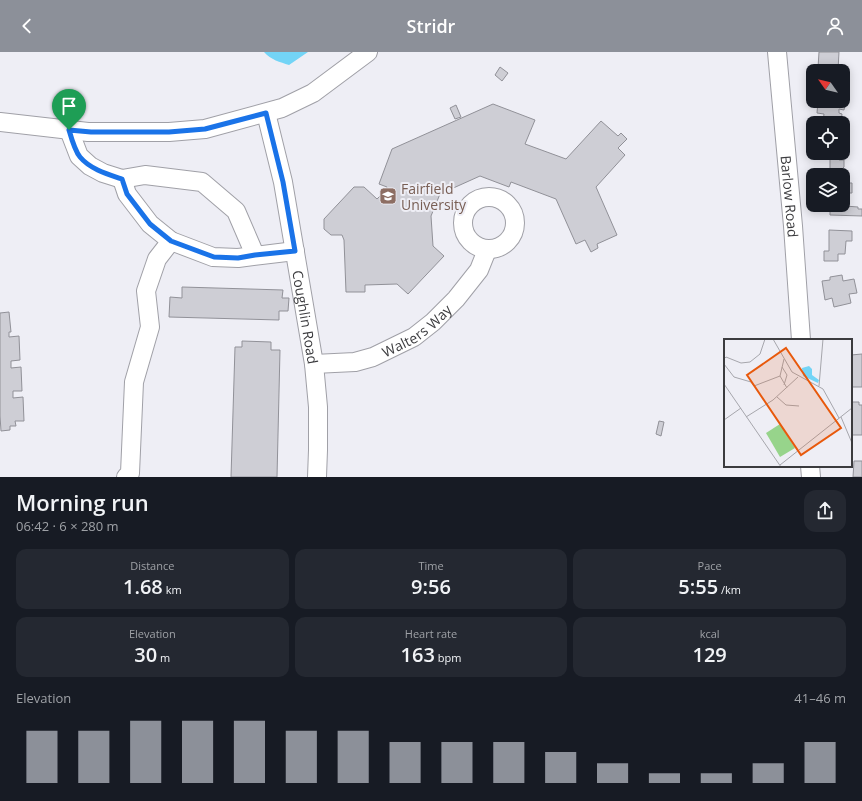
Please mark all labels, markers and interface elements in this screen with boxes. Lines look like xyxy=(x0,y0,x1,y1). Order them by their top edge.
text: Stridr xyxy=(407,14,455,38)
icon: back xyxy=(16,15,38,37)
icon: person xyxy=(824,15,846,37)
north arrow xyxy=(806,64,850,108)
map controls xyxy=(806,64,850,212)
pin xyxy=(52,89,86,130)
icon: arrive xyxy=(58,95,80,117)
button: locate xyxy=(806,116,850,160)
street label: Barlow Road xyxy=(777,154,803,238)
button: layers xyxy=(806,168,850,212)
place label: Fairfield University xyxy=(401,179,467,214)
school or university icon: Fairfield University xyxy=(378,186,398,206)
street label: Coughlin Road xyxy=(289,269,323,365)
street label: Walters Way xyxy=(379,299,456,361)
inset map xyxy=(724,339,852,467)
text: Morning run xyxy=(16,487,149,517)
button: share xyxy=(804,490,846,532)
text: 06:42 · 6 × 280 m xyxy=(16,517,119,535)
text: Distance xyxy=(130,558,174,573)
text: Time xyxy=(418,558,444,573)
text: Pace xyxy=(698,558,722,573)
text: 1.68 xyxy=(123,573,163,600)
text: 9:56 xyxy=(411,573,451,600)
text: 5:55 xyxy=(678,573,718,600)
text: km xyxy=(163,582,182,597)
text: /km xyxy=(718,582,741,597)
text: Elevation xyxy=(129,626,176,641)
text: Heart rate xyxy=(405,626,457,641)
text: kcal xyxy=(700,626,720,641)
text: 30 xyxy=(134,641,157,668)
text: 163 xyxy=(401,641,435,668)
text: 129 xyxy=(693,641,727,668)
text: m xyxy=(157,650,170,665)
text: bpm xyxy=(435,650,461,665)
text: Elevation xyxy=(16,689,71,707)
text: 41–46 m xyxy=(794,689,846,707)

